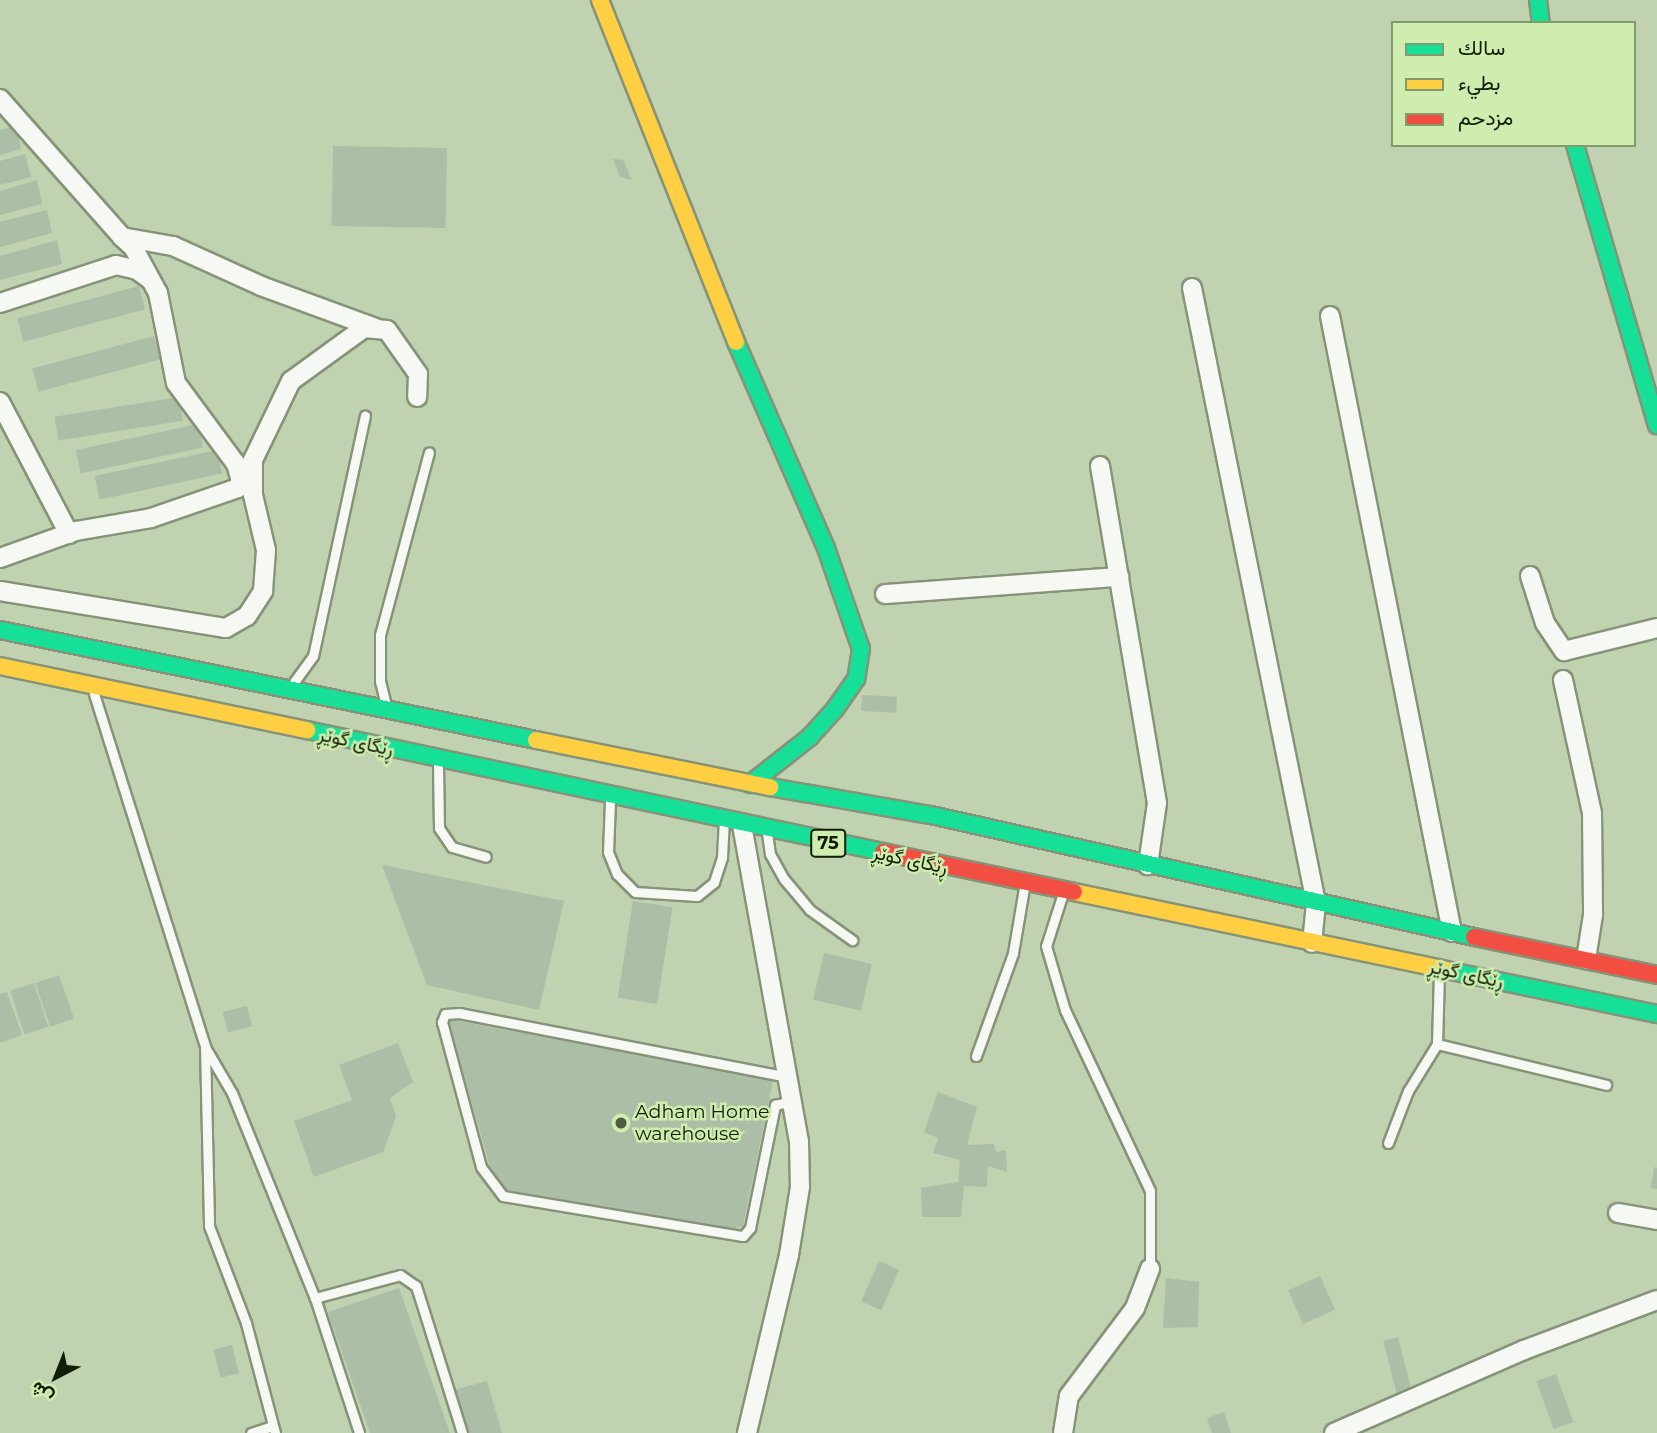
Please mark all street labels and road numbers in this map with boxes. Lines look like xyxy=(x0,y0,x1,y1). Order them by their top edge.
street label: ڕێگای گوێڕ xyxy=(316,723,396,761)
road number: 75 xyxy=(809,828,847,858)
street label: ڕێگای گوێڕ xyxy=(870,841,950,879)
street label: ڕێگای گوێڕ xyxy=(1426,955,1506,993)

